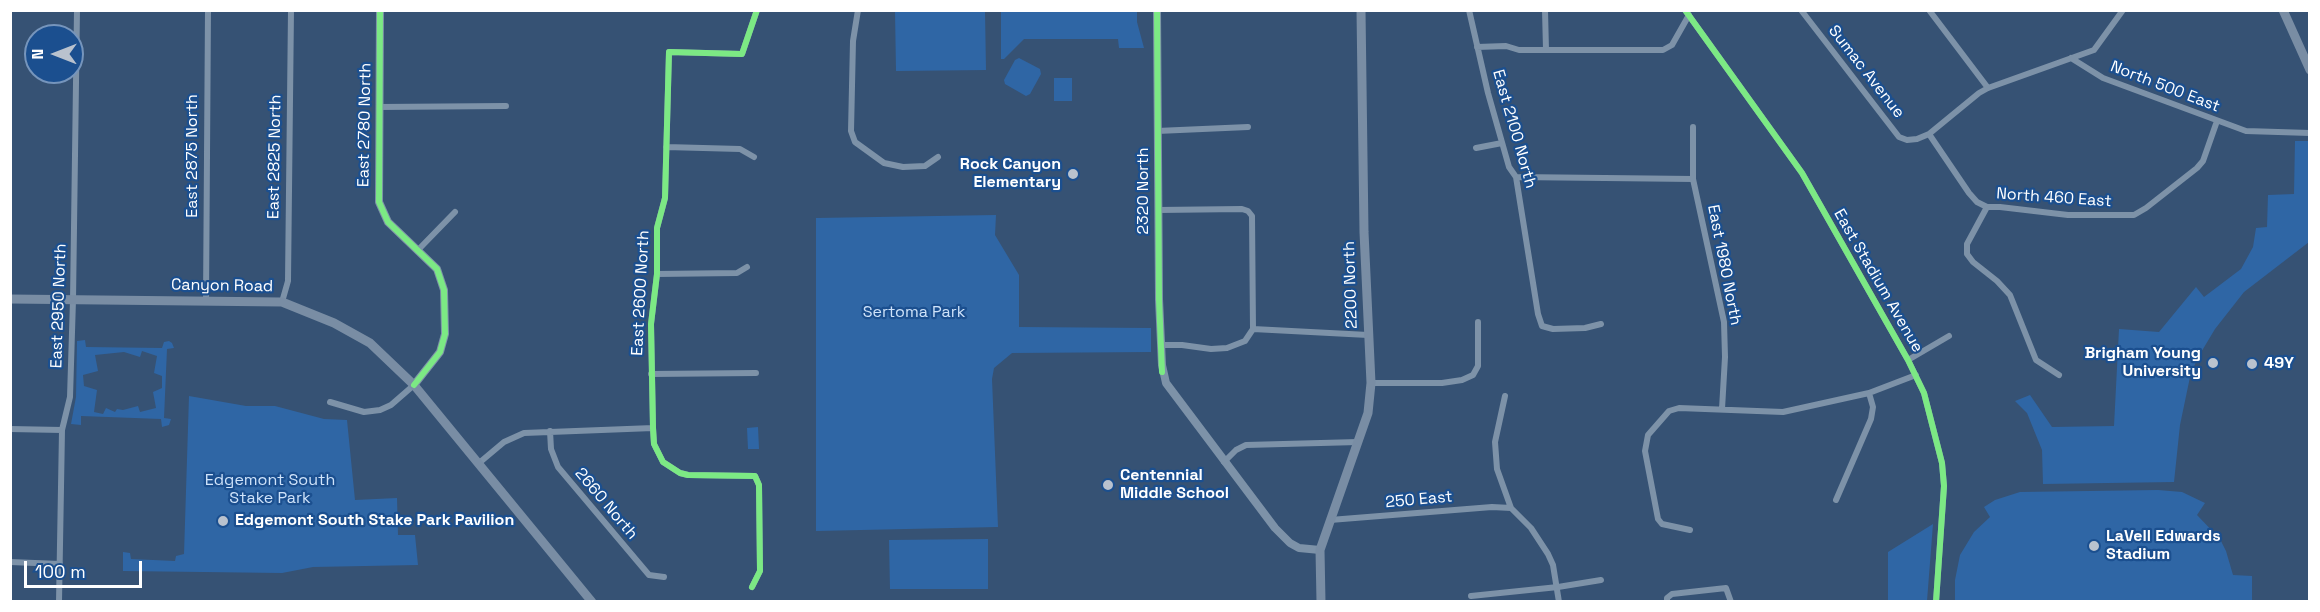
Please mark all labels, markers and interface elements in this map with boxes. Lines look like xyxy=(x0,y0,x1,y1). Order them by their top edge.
street label: Sumac Avenue xyxy=(1824,22,1908,122)
north arrow xyxy=(24,24,84,84)
text: N xyxy=(27,49,48,59)
street label: North 500 East xyxy=(2108,57,2222,117)
street label: East 2780 North xyxy=(354,63,376,187)
street label: East 2100 North xyxy=(1488,67,1540,191)
street label: East 2875 North xyxy=(183,94,203,218)
street label: East 2825 North xyxy=(264,95,286,219)
street label: 2320 North xyxy=(1134,148,1154,234)
place label: Rock Canyon Elementary xyxy=(960,155,1061,193)
marker: Rock Canyon Elementary xyxy=(1066,167,1080,181)
street label: North 460 East xyxy=(1996,184,2112,212)
street label: East 1980 North xyxy=(1703,203,1745,327)
street label: East Stadium Avenue xyxy=(1829,206,1927,356)
street label: East 2600 North xyxy=(628,230,654,356)
street label: 2200 North xyxy=(1340,241,1362,329)
street label: East 2950 North xyxy=(47,243,71,369)
street label: Canyon Road xyxy=(171,276,273,296)
park label: Sertoma Park xyxy=(863,303,965,323)
place label: Brigham Young University xyxy=(2084,344,2201,382)
place label: 49Y xyxy=(2264,354,2294,374)
marker: Brigham Young University xyxy=(2206,356,2220,370)
marker: 49Y xyxy=(2245,357,2259,371)
street label: 2660 North xyxy=(571,464,641,544)
place label: Centennial Middle School xyxy=(1120,466,1229,504)
park label: Edgemont South Stake Park xyxy=(205,471,335,509)
marker: Centennial Middle School xyxy=(1101,478,1115,492)
street label: 250 East xyxy=(1385,488,1453,512)
place label: Edgemont South Stake Park Pavilion xyxy=(235,511,514,531)
marker: Edgemont South Stake Park Pavilion xyxy=(216,514,230,528)
place label: LaVell Edwards Stadium xyxy=(2106,527,2221,565)
marker: LaVell Edwards Stadium xyxy=(2087,539,2101,553)
scale bar xyxy=(27,549,146,587)
text: 100 m xyxy=(35,560,86,583)

